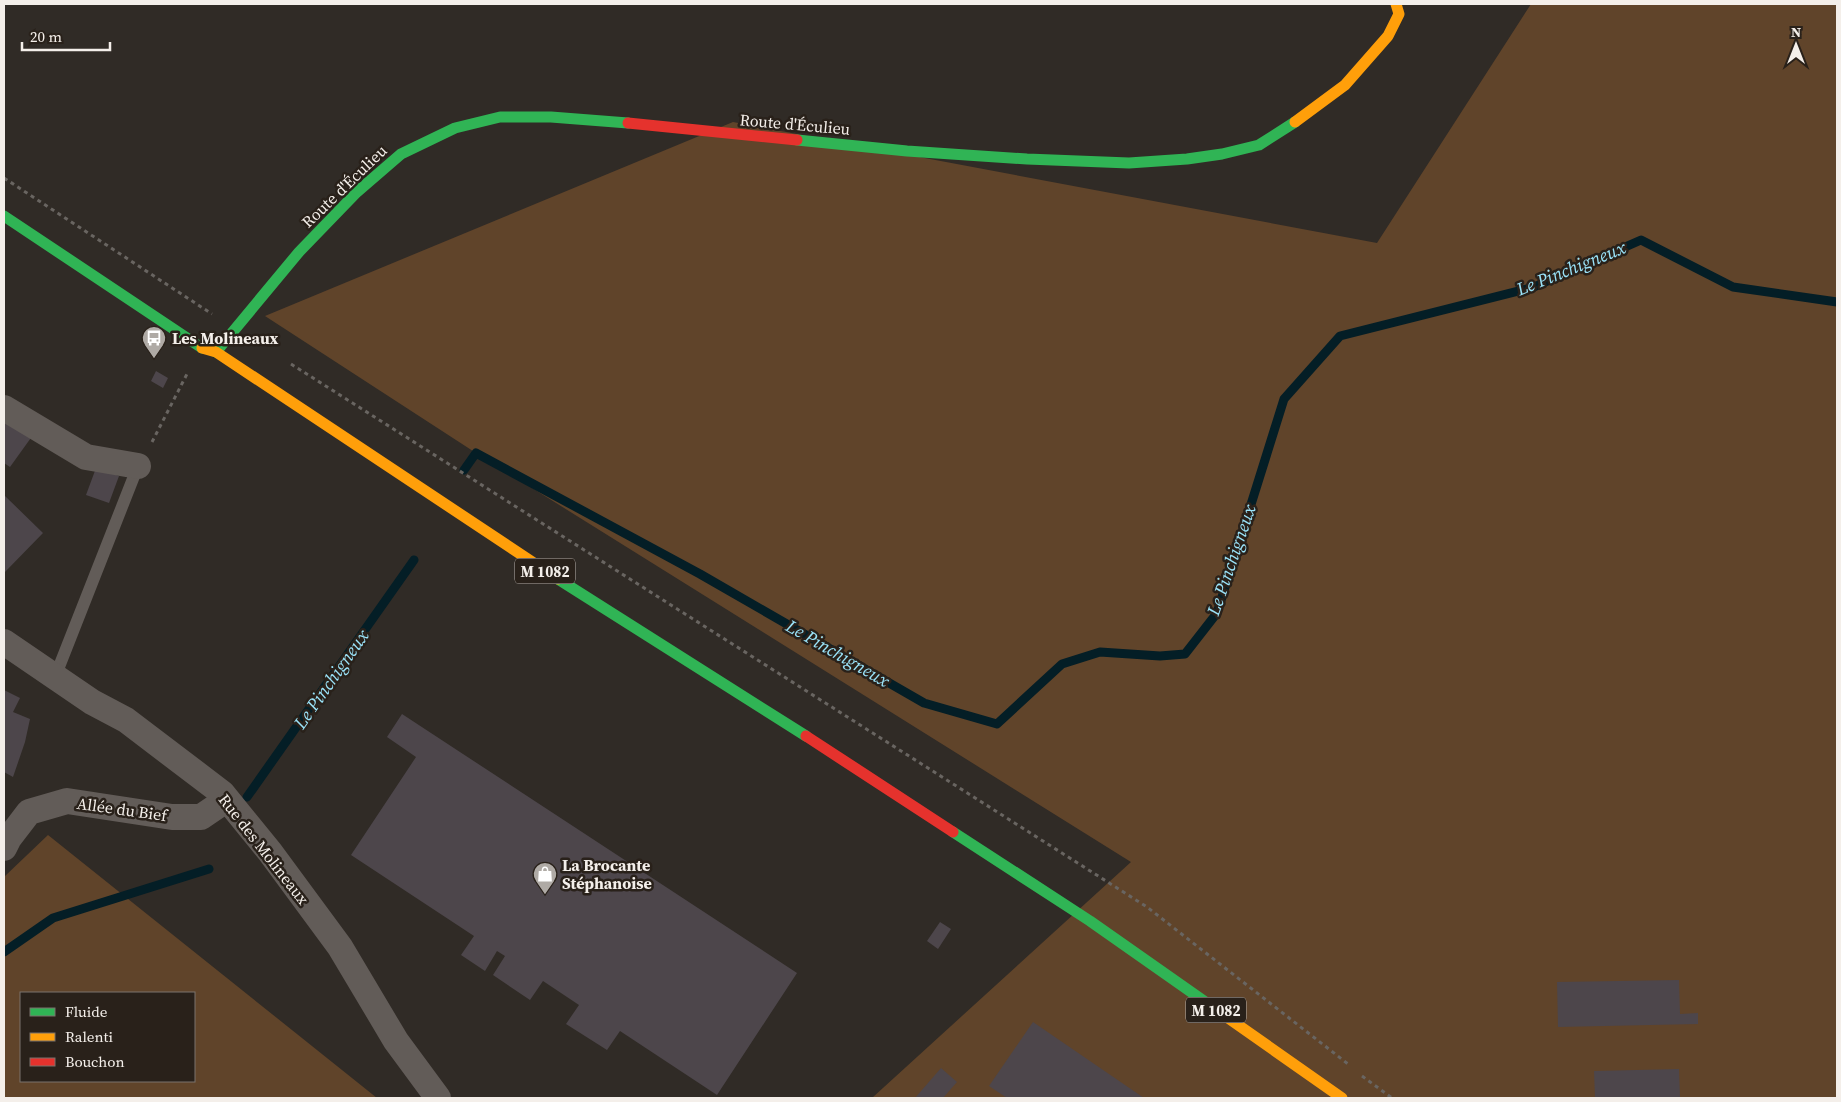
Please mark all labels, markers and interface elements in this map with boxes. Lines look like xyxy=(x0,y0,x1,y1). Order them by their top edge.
scale bar xyxy=(22,20,110,52)
north arrow xyxy=(1771,20,1821,70)
text: N xyxy=(1791,22,1801,42)
text: 20 m xyxy=(30,26,62,47)
street label: Route d'Éculieu xyxy=(739,108,851,140)
street label: Route d'Éculieu xyxy=(297,140,391,232)
water label: Le Pinchigneux xyxy=(1512,234,1630,302)
bus stop icon: Les Molineaux xyxy=(141,325,167,359)
place label: Les Molineaux xyxy=(172,327,279,349)
water label: Le Pinchigneux xyxy=(1200,501,1262,620)
road number: M 1082 xyxy=(515,558,575,584)
water label: Le Pinchigneux xyxy=(781,613,895,693)
water label: Le Pinchigneux xyxy=(287,624,375,734)
street label: Rue des Molineaux xyxy=(214,789,315,909)
street label: Allée du Bief xyxy=(76,792,170,826)
place label: La Brocante Stéphanoise xyxy=(562,854,652,894)
shop icon: La Brocante Stéphanoise xyxy=(532,861,558,895)
legend xyxy=(20,992,195,1082)
road number: M 1082 xyxy=(1186,998,1246,1022)
text: Fluide xyxy=(65,1001,108,1022)
text: Ralenti xyxy=(65,1026,113,1047)
text: Bouchon xyxy=(65,1051,125,1072)

